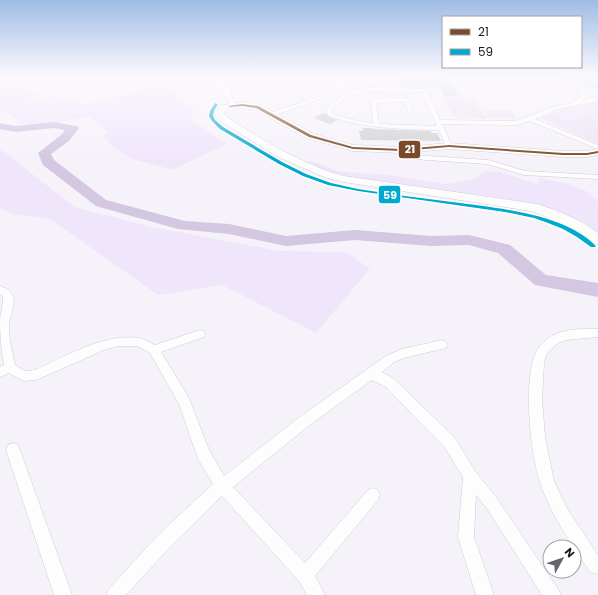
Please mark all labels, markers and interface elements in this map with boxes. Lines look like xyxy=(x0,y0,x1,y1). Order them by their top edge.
legend xyxy=(442,16,582,68)
text: 21 xyxy=(478,23,489,40)
text: 59 xyxy=(478,43,493,60)
line badge: 21 xyxy=(398,140,421,159)
text: 21 xyxy=(405,141,415,157)
line badge: 59 xyxy=(378,185,401,204)
text: 59 xyxy=(383,187,397,203)
north arrow xyxy=(542,539,582,579)
text: N xyxy=(561,544,578,561)

